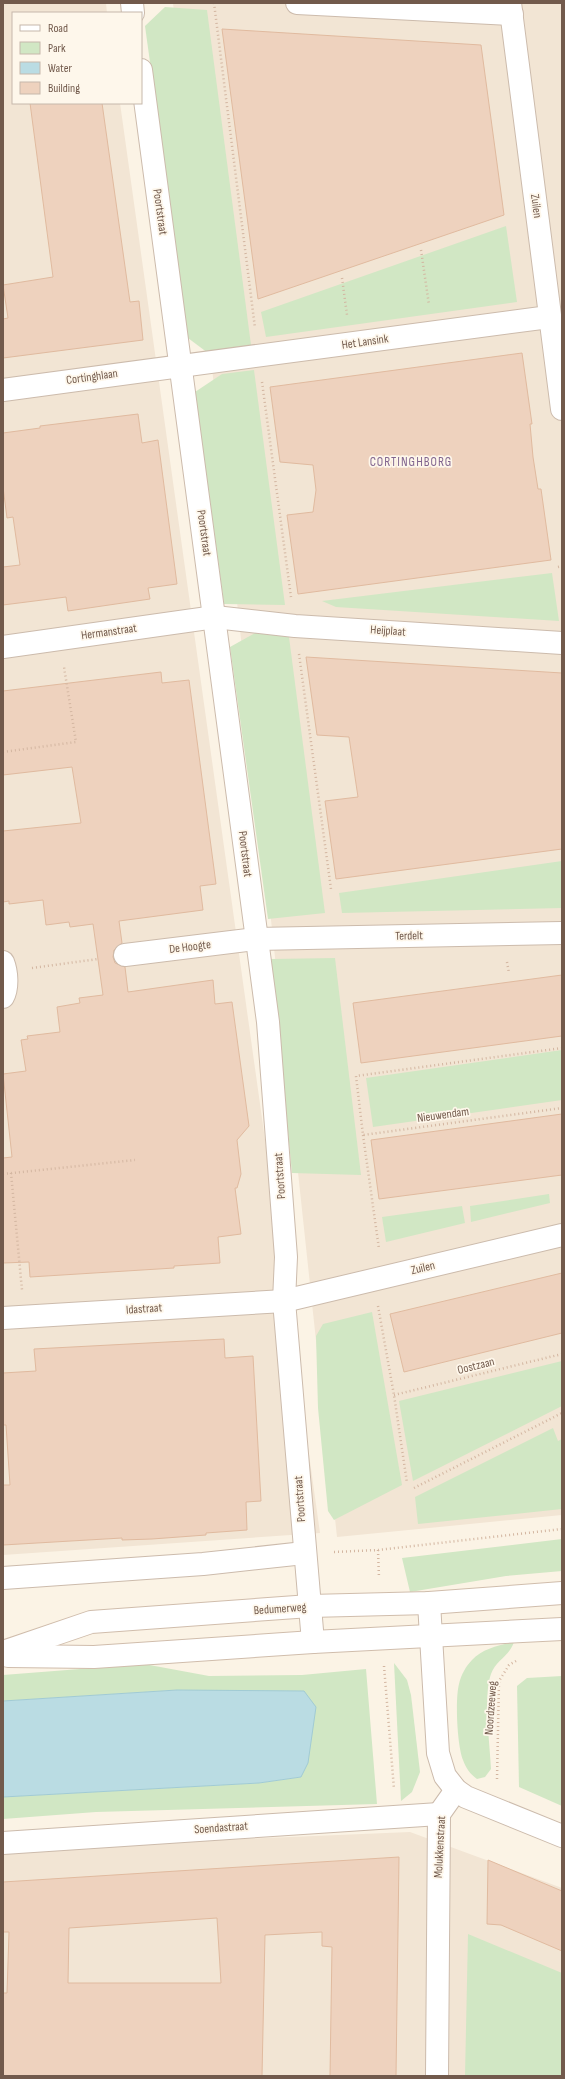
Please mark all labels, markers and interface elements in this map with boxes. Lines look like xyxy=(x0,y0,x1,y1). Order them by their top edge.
legend xyxy=(12,12,142,104)
text: Road xyxy=(48,21,68,36)
text: Park xyxy=(48,41,66,56)
text: Water xyxy=(48,61,72,76)
text: Building xyxy=(48,81,80,96)
street label: Poortstraat xyxy=(149,188,171,236)
street label: Zuilen xyxy=(527,193,545,219)
street label: Het Lansink xyxy=(341,331,390,353)
street label: Cortinghlaan xyxy=(65,366,119,388)
district label: CORTINGHBORG xyxy=(370,454,452,470)
street label: Poortstraat xyxy=(193,509,215,557)
street label: Hermanstraat xyxy=(80,621,138,643)
street label: Heijplaat xyxy=(370,622,407,640)
street label: Poortstraat xyxy=(235,830,255,878)
street label: Terdelt xyxy=(395,928,423,944)
street label: De Hoogte xyxy=(168,937,212,957)
street label: Nieuwendam xyxy=(416,1104,470,1126)
street label: Poortstraat xyxy=(271,1152,289,1200)
street label: Zuilen xyxy=(409,1258,437,1278)
street label: Idastraat xyxy=(125,1300,163,1318)
street label: Oostzaan xyxy=(456,1354,496,1378)
street label: Poortstraat xyxy=(291,1475,309,1523)
street label: Bedumerweg xyxy=(253,1600,307,1618)
street label: Noordzeeweg xyxy=(482,1680,500,1736)
street label: Molukkenstraat xyxy=(431,1815,449,1879)
street label: Soendastraat xyxy=(194,1819,249,1837)

